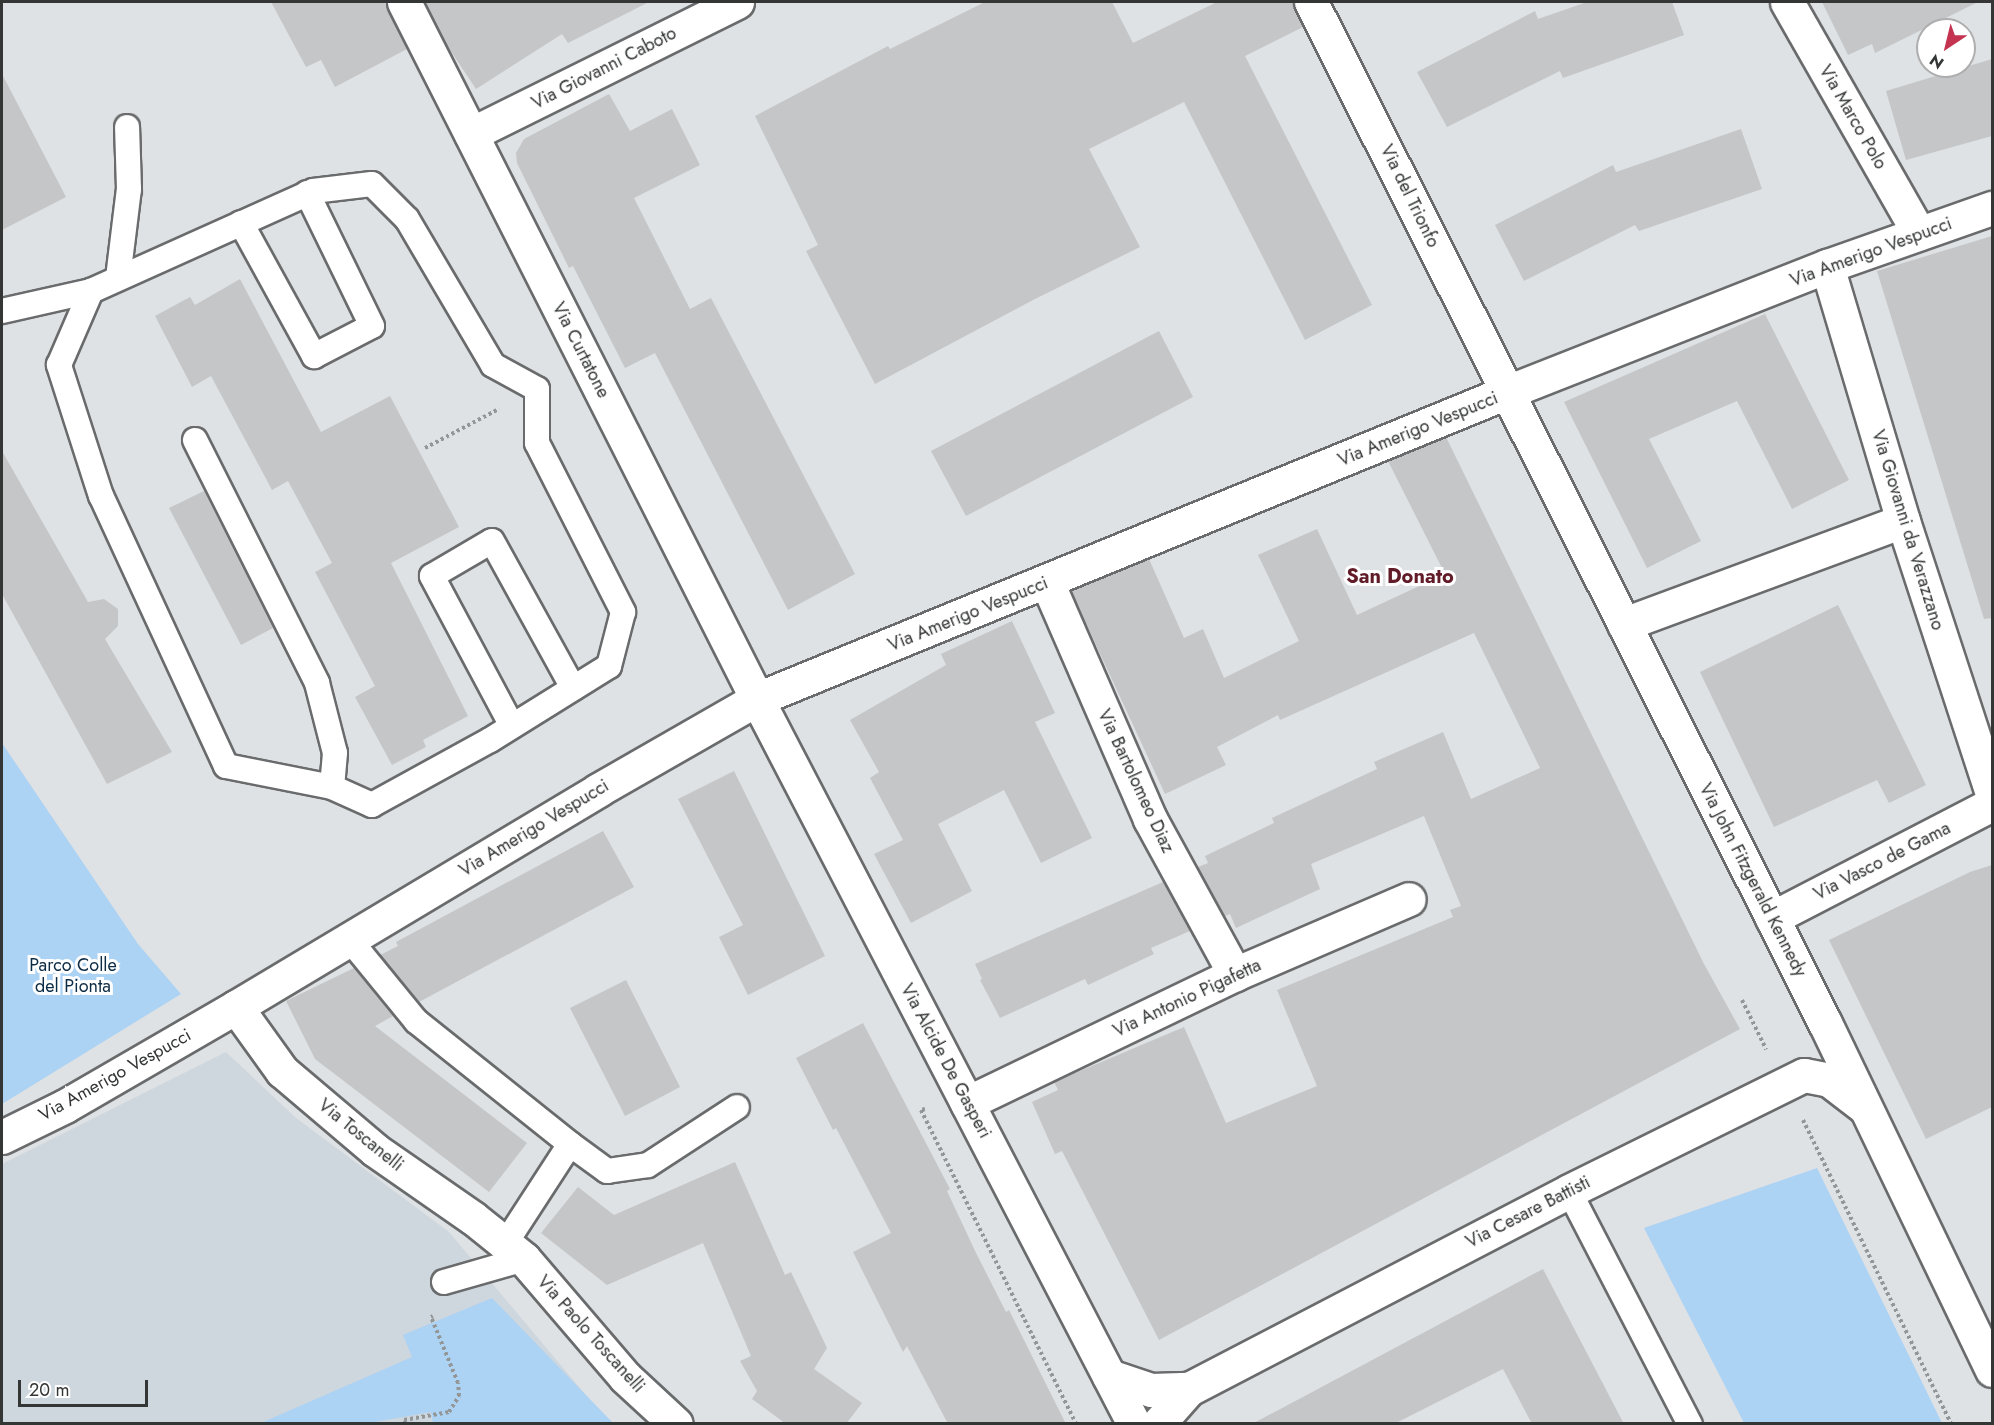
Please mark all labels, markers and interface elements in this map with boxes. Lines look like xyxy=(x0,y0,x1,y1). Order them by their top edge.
north arrow xyxy=(1916,18,1976,78)
street label: Via Giovanni Caboto xyxy=(528,22,680,114)
text: N xyxy=(1925,48,1948,75)
street label: Via Marco Polo xyxy=(1814,61,1892,173)
street label: Via del Trionfo xyxy=(1376,141,1444,251)
street label: Via Amerigo Vespucci xyxy=(1787,213,1955,291)
street label: Via Curtatone xyxy=(548,299,614,401)
street label: Via Amerigo Vespucci xyxy=(1335,387,1501,471)
street label: Via Giovanni da Verazzano xyxy=(1867,427,1949,633)
district label: San Donato xyxy=(1346,564,1454,588)
street label: Via Amerigo Vespucci xyxy=(885,572,1051,656)
street label: Via Bartolomeo Diaz xyxy=(1093,706,1179,856)
street label: Via Amerigo Vespucci xyxy=(455,775,613,881)
street label: Via John Fitzgerald Kennedy xyxy=(1695,780,1811,980)
street label: Via Vasco de Gama xyxy=(1810,817,1954,905)
street label: Via Antonio Pigafetta xyxy=(1110,954,1264,1042)
park label: Parco Colle del Pionta xyxy=(29,955,117,998)
street label: Via Alcide De Gasperi xyxy=(896,980,996,1142)
street label: Via Amerigo Vespucci xyxy=(35,1024,195,1126)
street label: Via Toscanelli xyxy=(314,1094,408,1176)
street label: Via Cesare Battisti xyxy=(1462,1171,1594,1253)
street label: Via Paolo Toscanelli xyxy=(533,1271,649,1397)
scale bar xyxy=(21,1368,152,1406)
text: 20 m xyxy=(29,1377,69,1403)

